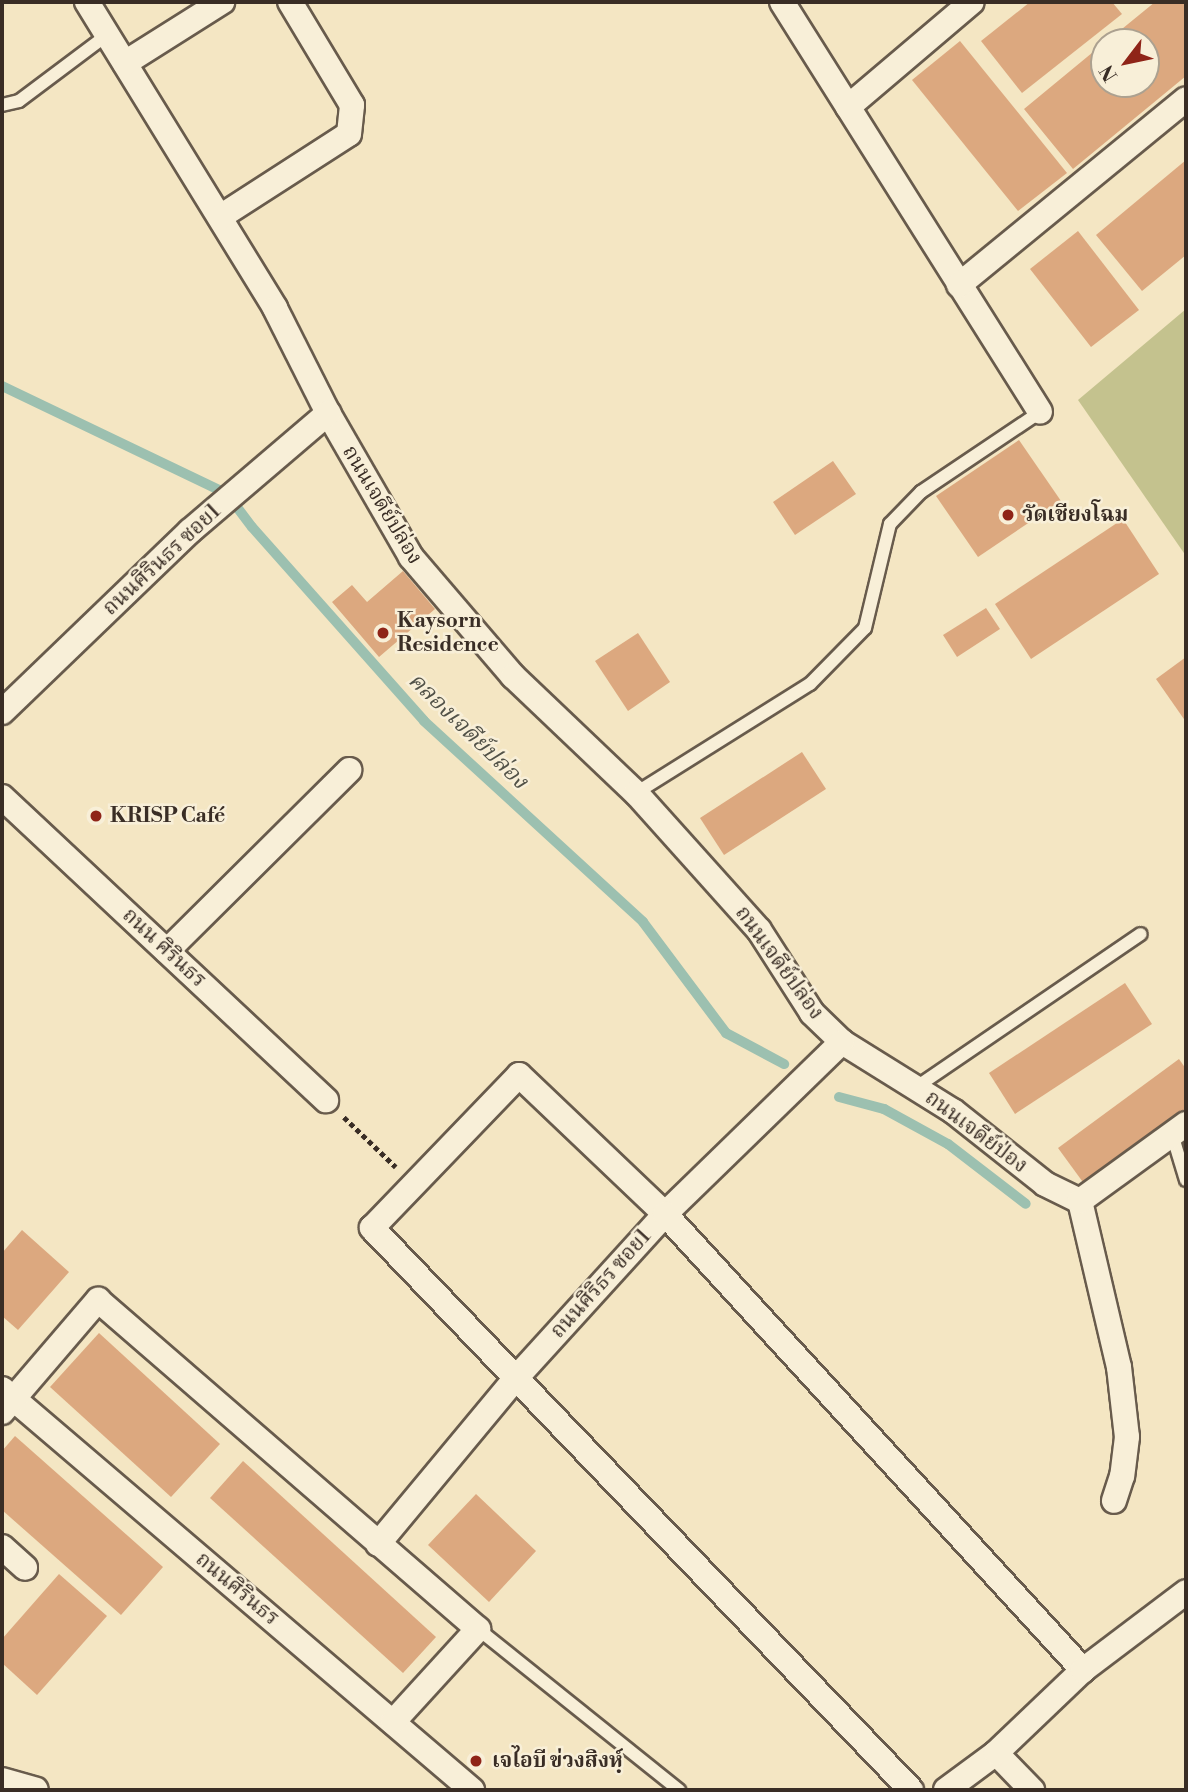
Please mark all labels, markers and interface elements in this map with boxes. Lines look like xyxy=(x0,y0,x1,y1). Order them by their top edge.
north arrow xyxy=(1090,28,1160,98)
text: N xyxy=(1095,60,1123,86)
street label: ถนนเจดีย์ปล่อง xyxy=(337,441,427,569)
street label: ถนนศิรินธร ซอย1 xyxy=(98,499,226,621)
place label: วัดเชียงโฉม xyxy=(1022,502,1128,528)
marker: วัดเชียงโฉม xyxy=(1000,507,1016,523)
place label: Kaysorn Residence xyxy=(397,608,499,658)
marker: Kaysorn Residence xyxy=(375,625,391,641)
water label: คลองเจดีย์ปล่อง xyxy=(402,667,534,795)
place label: KRISP Café xyxy=(110,803,225,829)
marker: KRISP Café xyxy=(88,808,104,824)
street label: ถนนเจดีย์ปล่อง xyxy=(729,901,829,1025)
street label: ถนน ศิรินธร xyxy=(117,903,211,993)
street label: ถนนเจดีย์ป่อง xyxy=(920,1085,1032,1179)
street label: ถนนศิริธร ซอย1 xyxy=(545,1224,657,1344)
street label: ถนนศิรินธร xyxy=(190,1547,284,1631)
place label: เจไอบี ข่วงสิงหฺ์ xyxy=(492,1748,623,1774)
marker: เจไอบี ข่วงสิงหฺ์ xyxy=(466,1751,486,1771)

